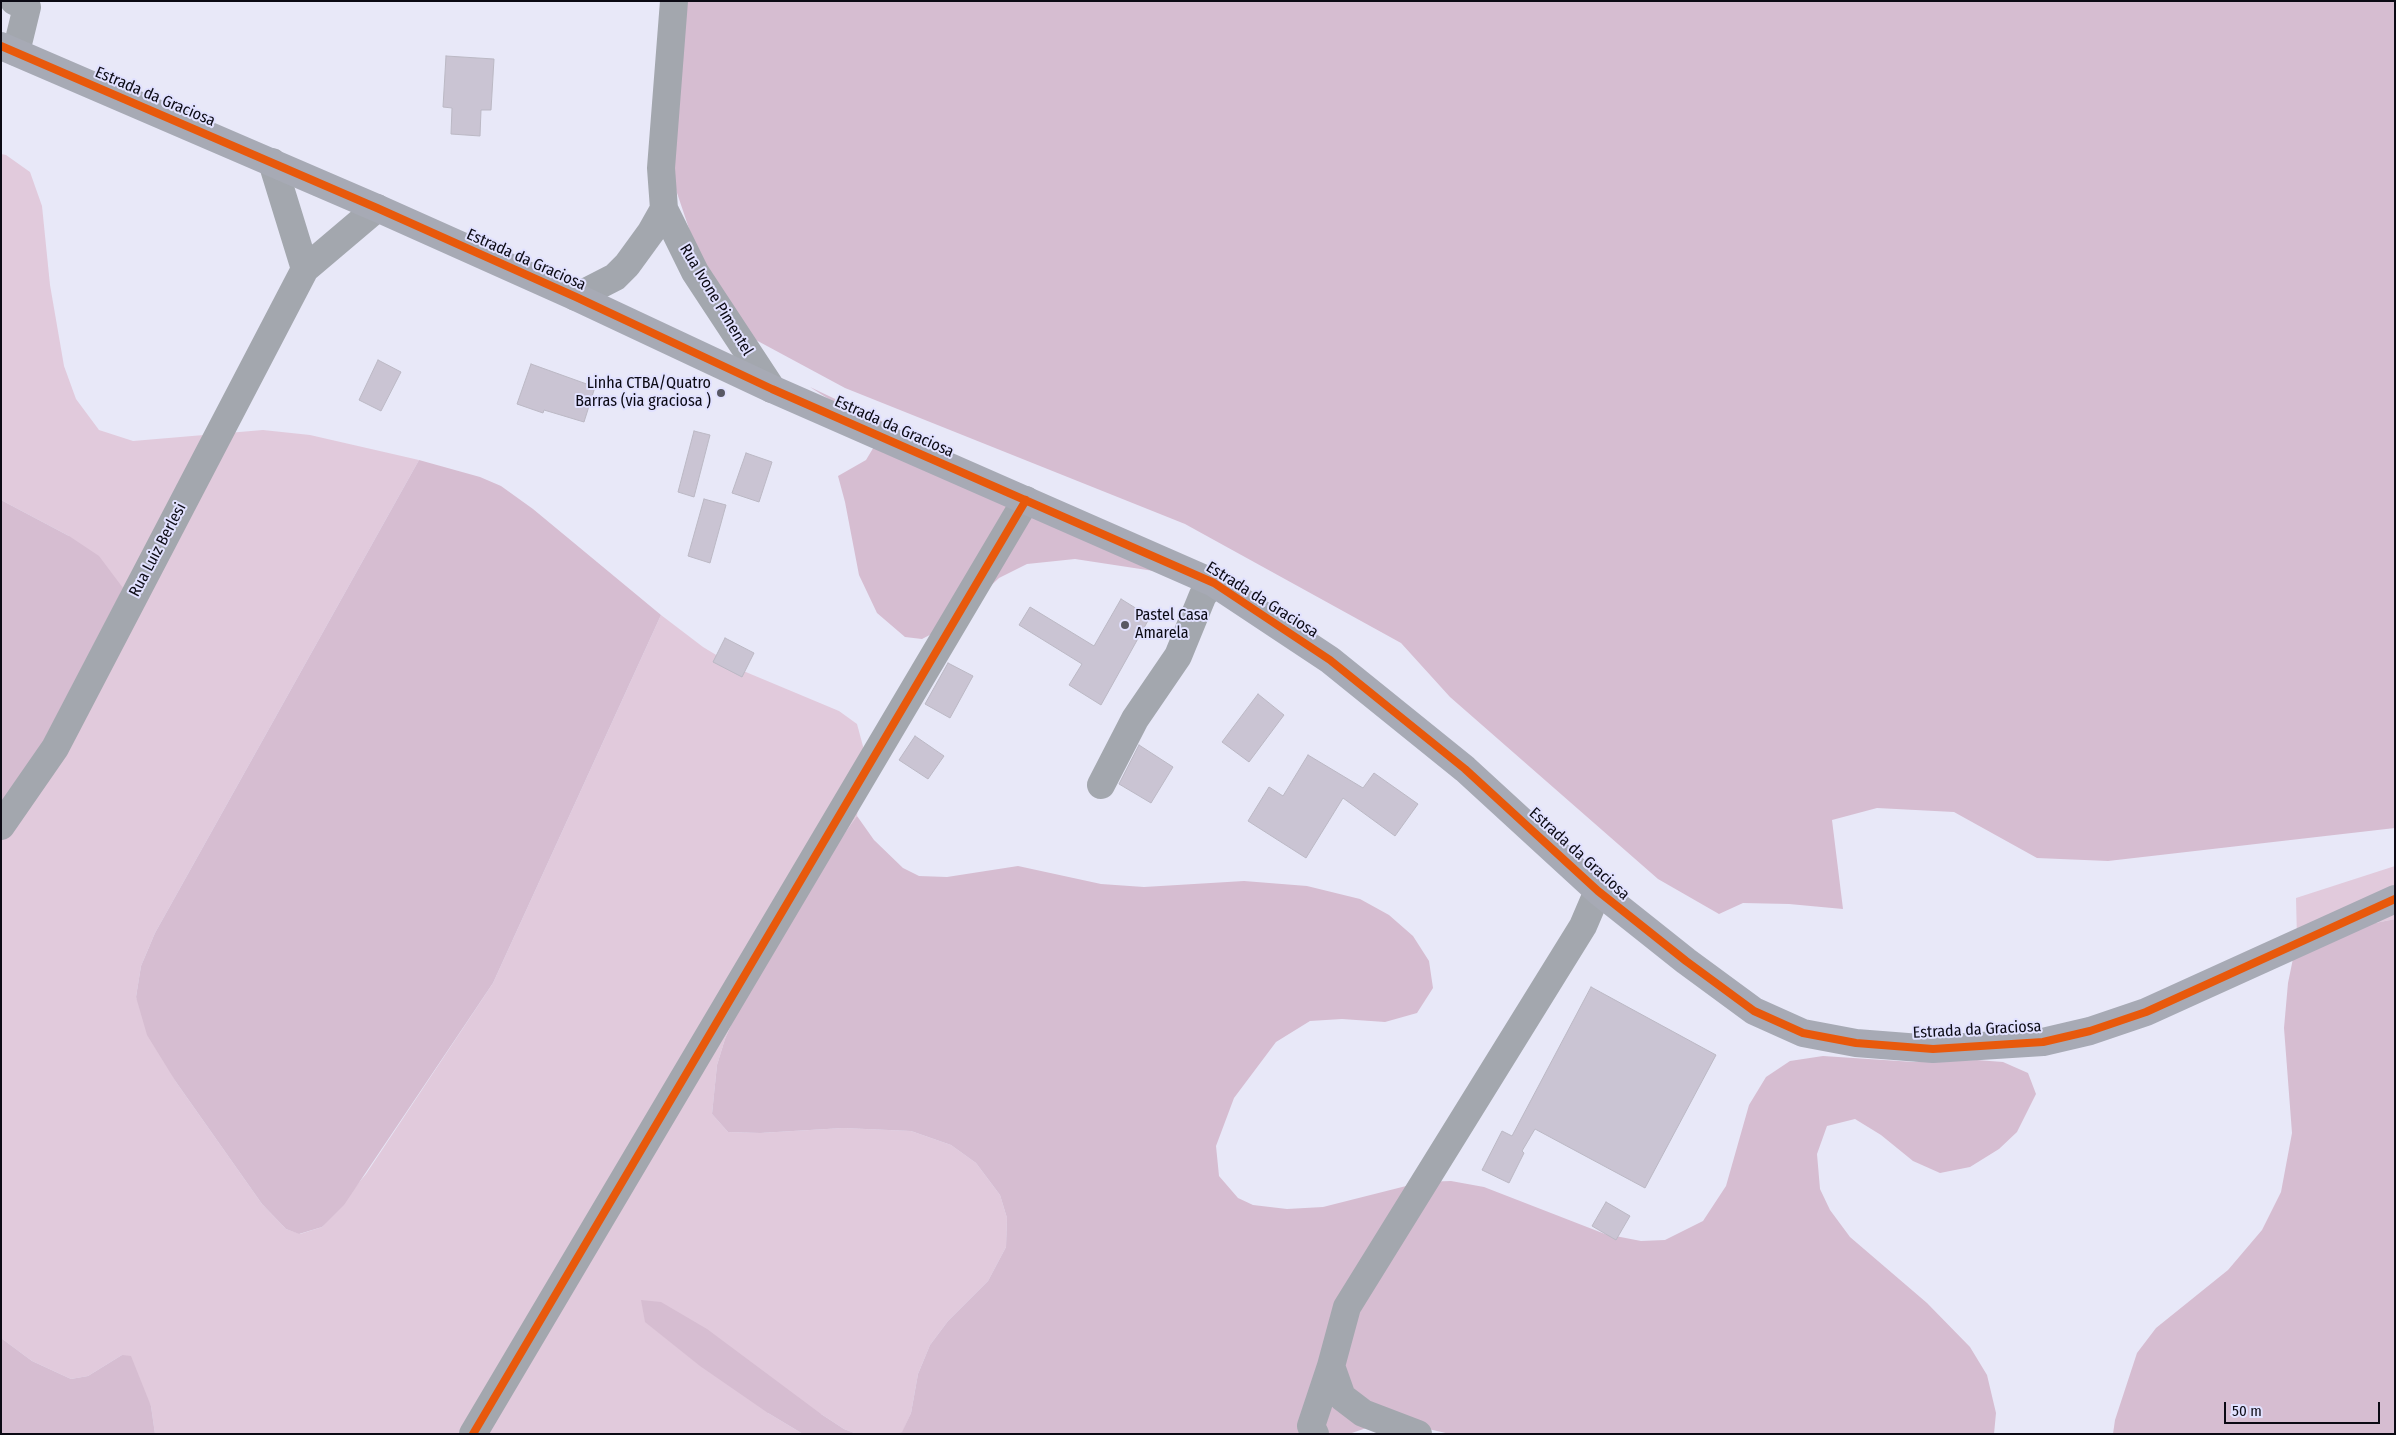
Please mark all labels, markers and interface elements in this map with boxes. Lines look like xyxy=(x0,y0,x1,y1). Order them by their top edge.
street label: Estrada da Graciosa xyxy=(92,63,218,131)
street label: Estrada da Graciosa xyxy=(463,225,589,295)
street label: Rua Ivone Pimentel xyxy=(675,241,757,359)
place label: Linha CTBA/Quatro Barras (via graciosa ) xyxy=(575,374,711,412)
marker: Linha CTBA/Quatro Barras (via graciosa ) xyxy=(715,387,727,399)
street label: Estrada da Graciosa xyxy=(831,392,957,462)
street label: Rua Luiz Berlesi xyxy=(125,500,191,600)
street label: Estrada da Graciosa xyxy=(1202,558,1322,642)
place label: Pastel Casa Amarela xyxy=(1135,606,1208,644)
marker: Pastel Casa Amarela xyxy=(1119,619,1131,631)
street label: Estrada da Graciosa xyxy=(1525,804,1633,904)
street label: Estrada da Graciosa xyxy=(1912,1017,2042,1043)
scale bar xyxy=(2226,1392,2382,1424)
text: 50 m xyxy=(2232,1402,2262,1420)

